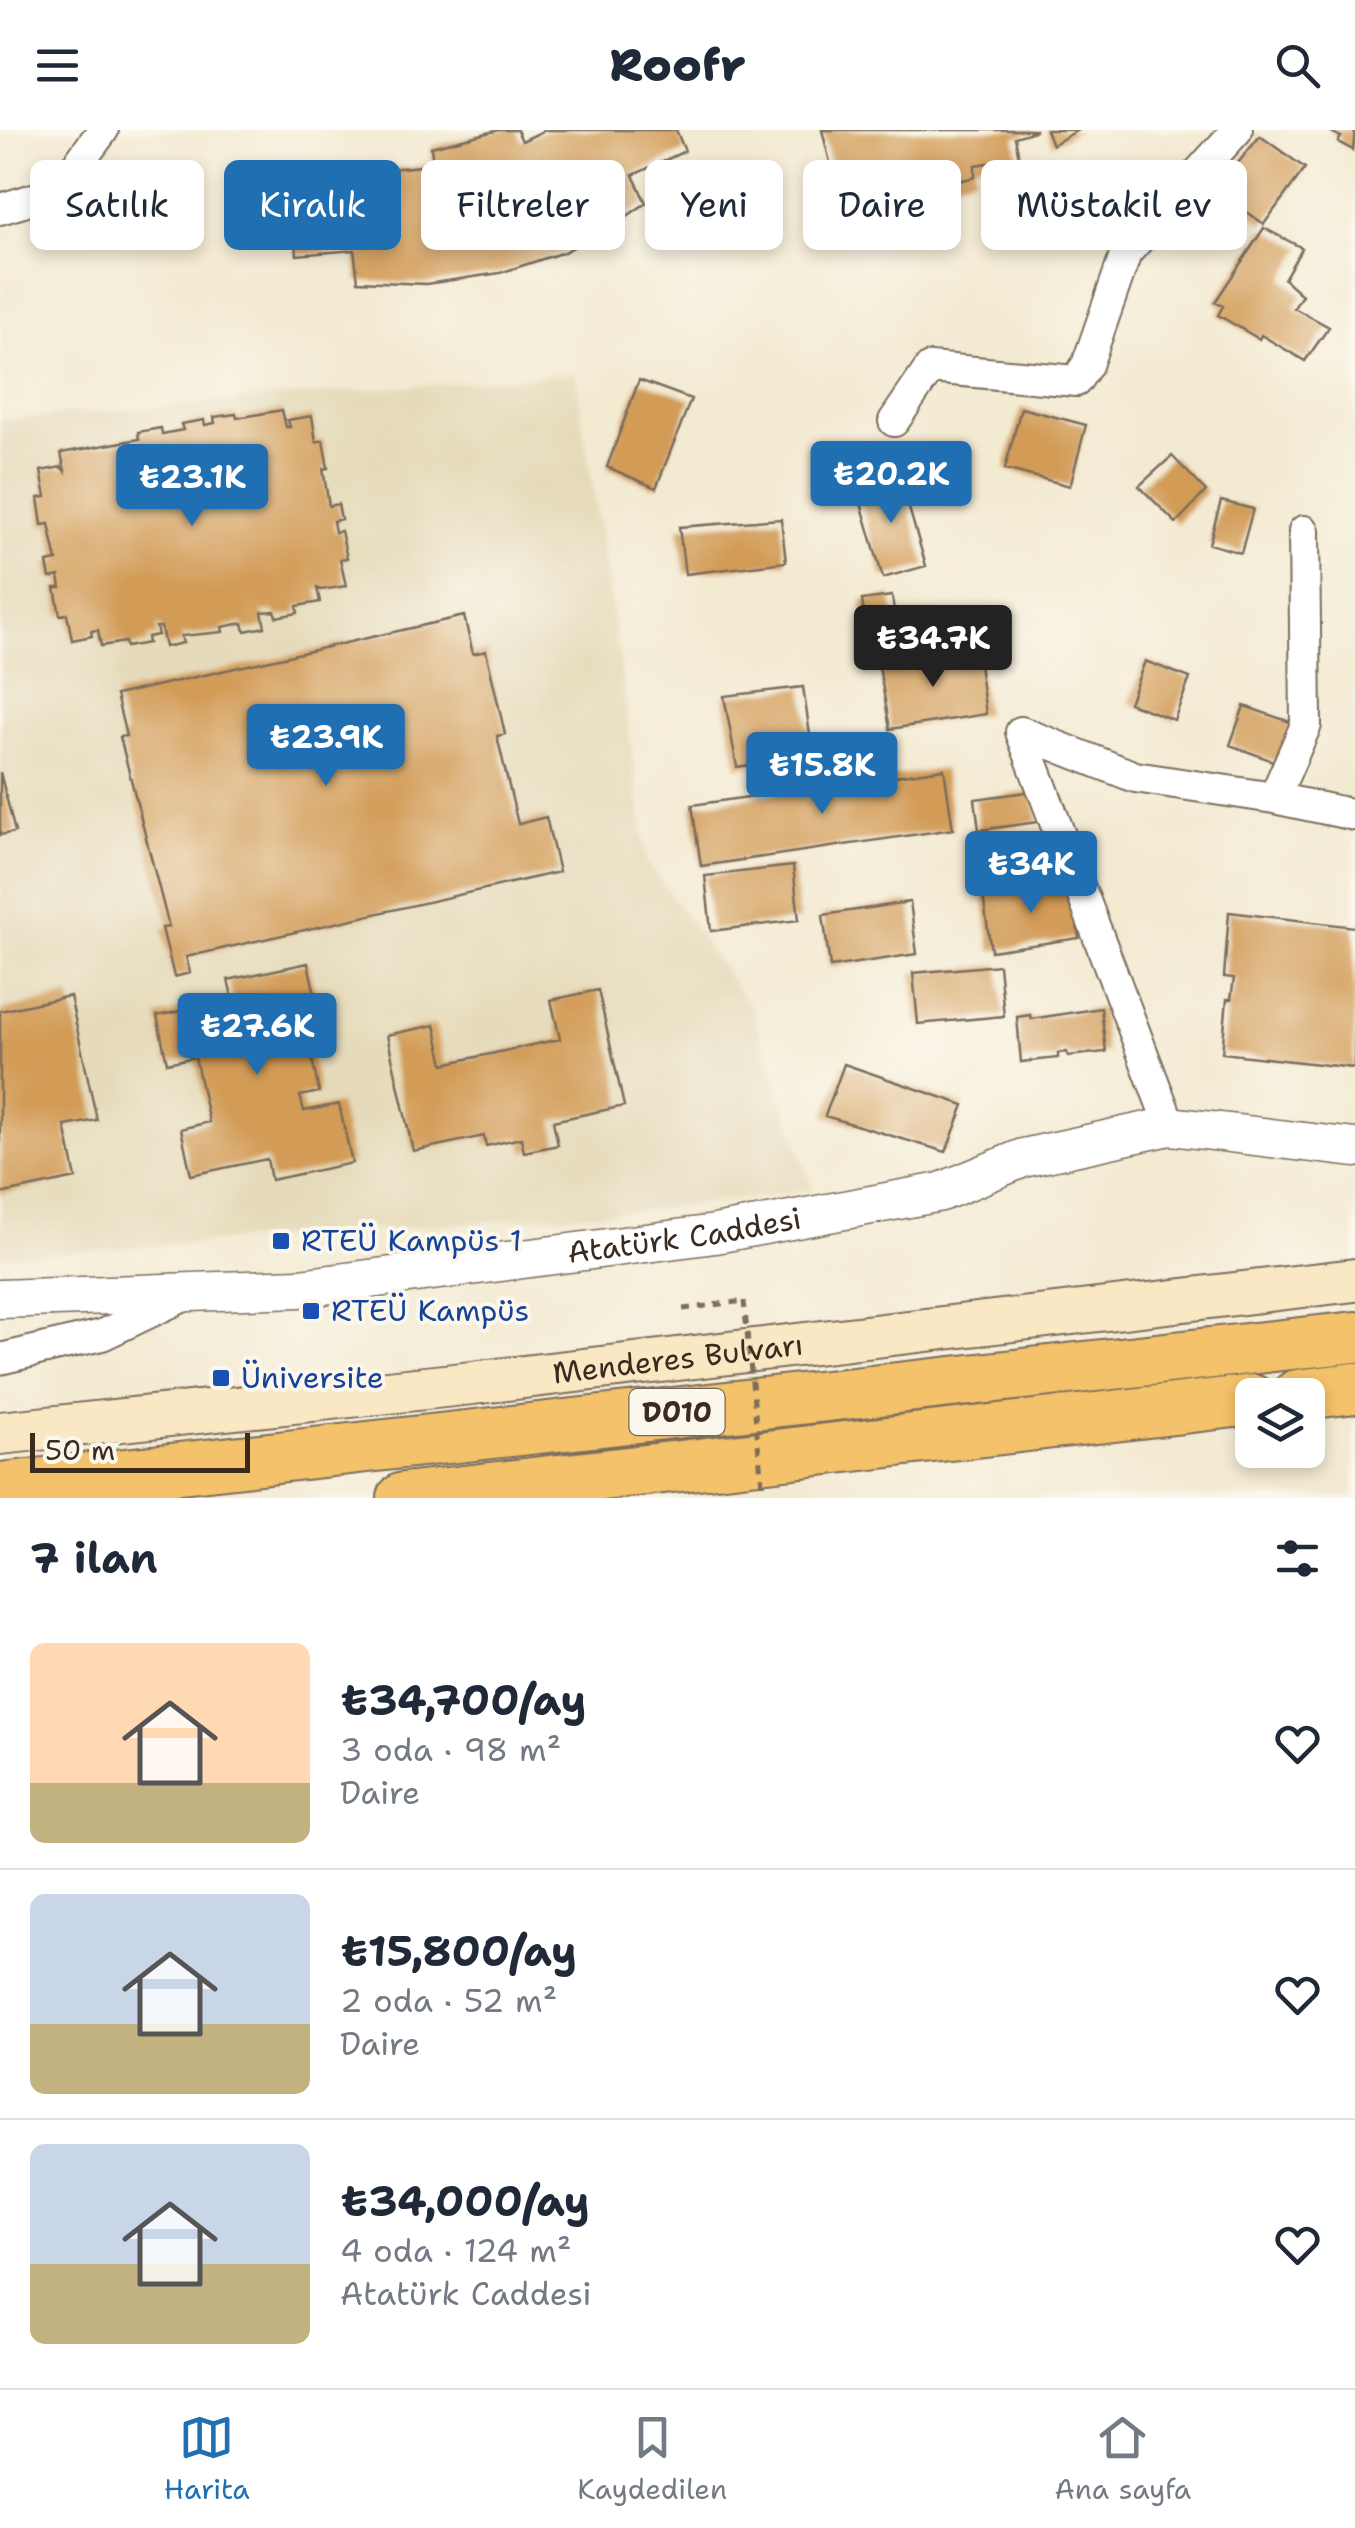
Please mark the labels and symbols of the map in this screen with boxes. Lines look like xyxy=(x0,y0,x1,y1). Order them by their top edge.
pin: ₺20.2K xyxy=(810,441,972,526)
pin: ₺23.1K xyxy=(111,444,273,529)
pin: ₺34.7K xyxy=(852,605,1014,690)
pin: ₺23.9K xyxy=(245,704,407,789)
pin: ₺15.8K xyxy=(741,732,903,817)
pin: ₺34K xyxy=(972,831,1090,916)
pin: ₺27.6K xyxy=(176,993,338,1078)
street label: Atatürk Caddesi xyxy=(565,1197,804,1273)
place label: RTEÜ Kampüs 1 xyxy=(301,1220,522,1261)
marker: RTEÜ Kampüs 1 xyxy=(270,1230,292,1252)
place label: RTEÜ Kampüs xyxy=(331,1290,529,1331)
marker: RTEÜ Kampüs xyxy=(300,1300,322,1322)
street label: Menderes Bulvarı xyxy=(550,1323,805,1393)
place label: Üniversite xyxy=(241,1357,384,1398)
marker: Üniversite xyxy=(210,1367,232,1389)
road number: D010 xyxy=(630,1389,724,1435)
scale bar xyxy=(30,1428,250,1472)

